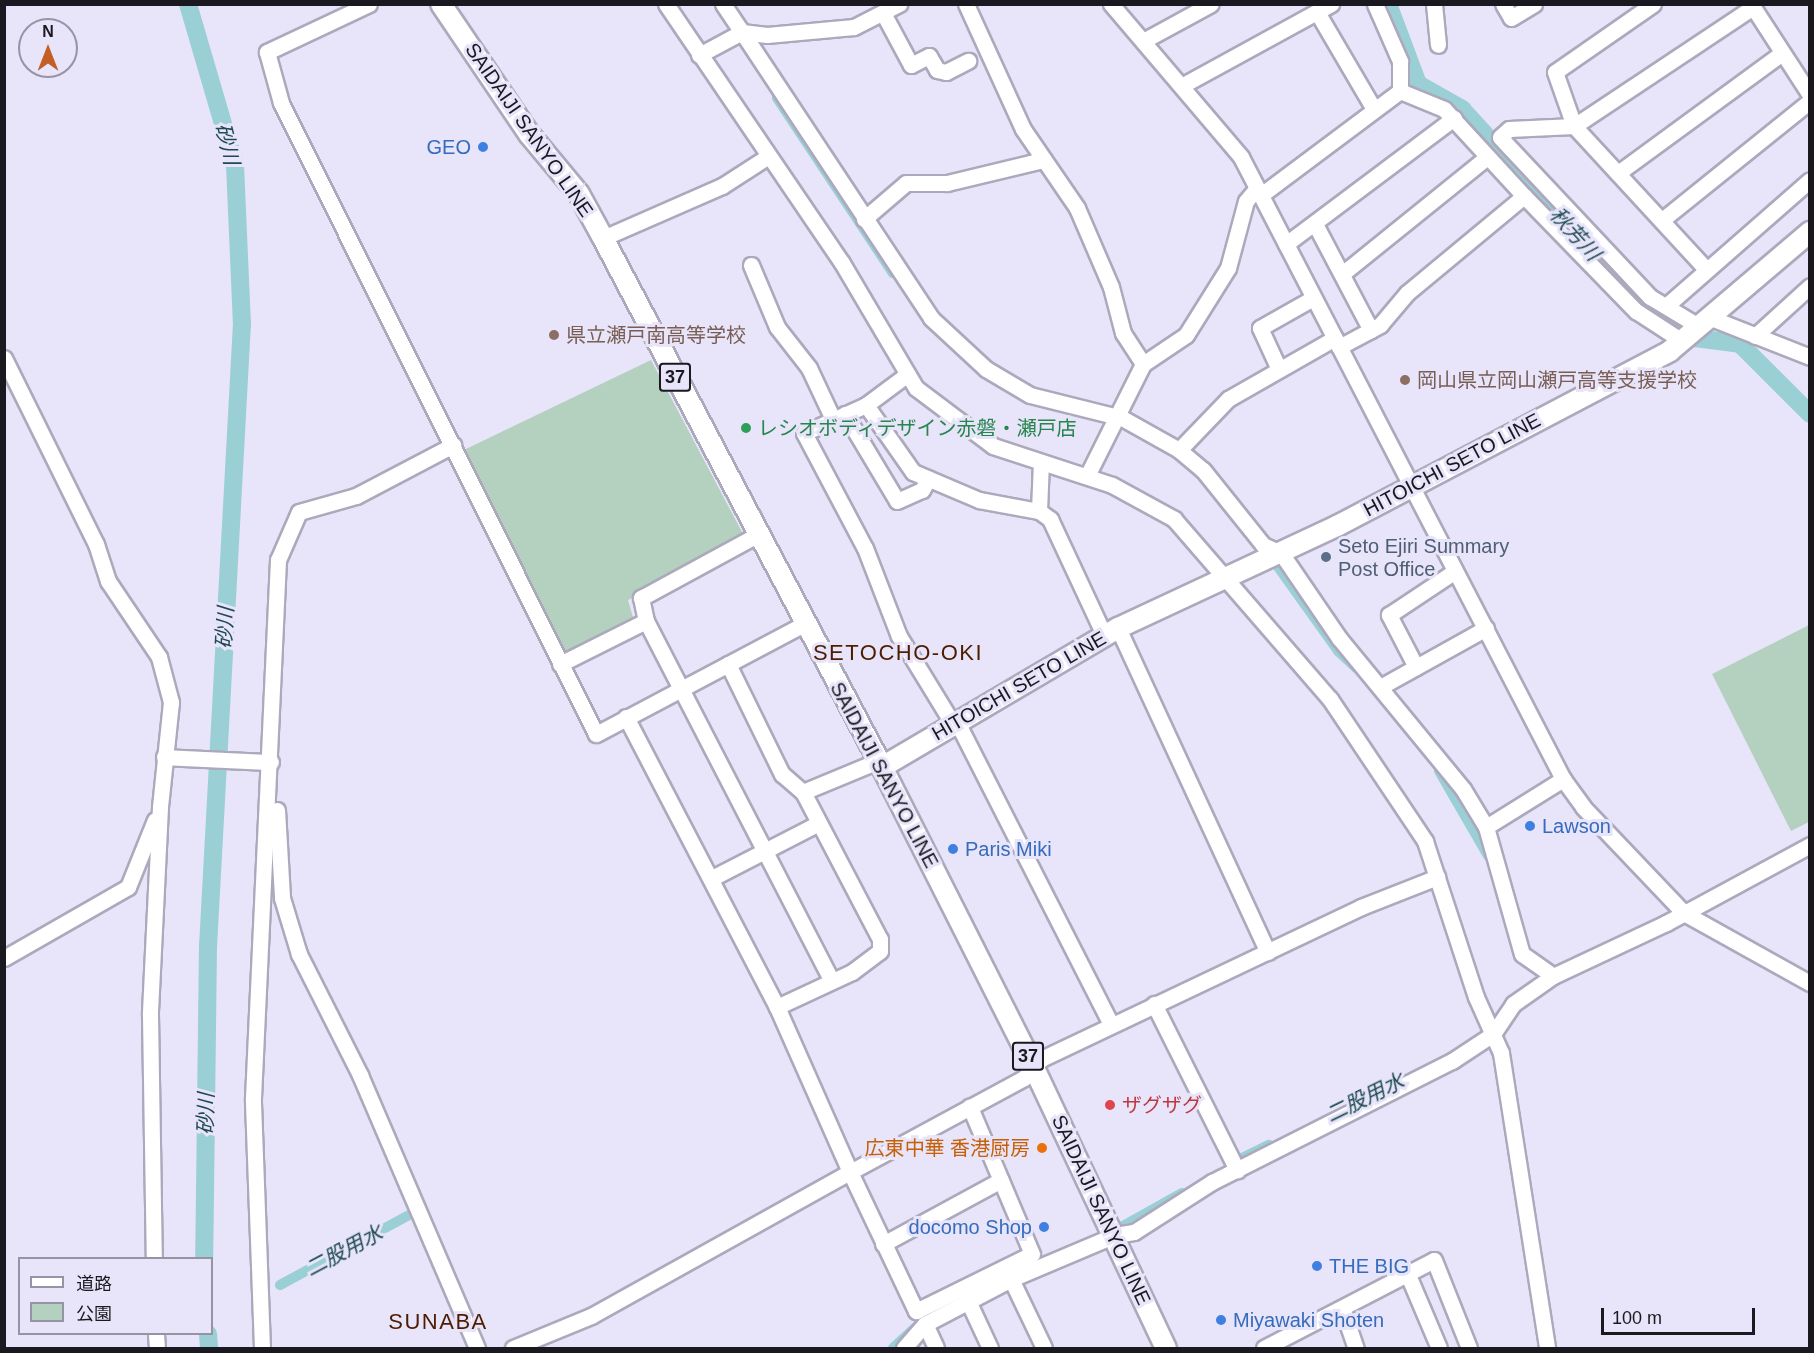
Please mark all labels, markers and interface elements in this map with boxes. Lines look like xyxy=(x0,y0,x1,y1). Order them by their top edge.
north arrow xyxy=(18,18,78,78)
text: N xyxy=(42,23,54,40)
street label: SAIDAIJI SANYO LINE xyxy=(460,38,598,222)
water label: 砂川 xyxy=(210,121,244,167)
place label: GEO xyxy=(427,135,471,159)
marker: GEO xyxy=(476,140,490,154)
water label: 秋芳川 xyxy=(1545,202,1605,266)
place label: 県立瀬戸南高等学校 xyxy=(566,323,746,347)
marker: 県立瀬戸南高等学校 xyxy=(547,328,561,342)
road number: 37 xyxy=(658,362,692,392)
place label: 岡山県立岡山瀬戸高等支援学校 xyxy=(1417,368,1697,392)
marker: 岡山県立岡山瀬戸高等支援学校 xyxy=(1398,373,1412,387)
street label: HITOICHI SETO LINE xyxy=(1359,408,1545,522)
place label: レシオボディデザイン赤磐・瀬戸店 xyxy=(758,416,1078,440)
marker: レシオボディデザイン赤磐・瀬戸店 xyxy=(739,421,753,435)
place label: Seto Ejiri Summary Post Office xyxy=(1338,534,1509,581)
marker: Seto Ejiri Summary Post Office xyxy=(1319,550,1333,564)
water label: 砂川 xyxy=(211,606,239,650)
street label: HITOICHI SETO LINE xyxy=(928,626,1110,746)
district label: SETOCHO-OKI xyxy=(813,640,983,666)
street label: SAIDAIJI SANYO LINE xyxy=(825,678,943,872)
place label: Lawson xyxy=(1542,814,1611,838)
marker: Lawson xyxy=(1523,819,1537,833)
place label: Paris Miki xyxy=(965,837,1052,861)
marker: Paris Miki xyxy=(946,842,960,856)
road number: 37 xyxy=(1012,1041,1044,1071)
water label: 二股用水 xyxy=(1322,1068,1408,1128)
water label: 砂川 xyxy=(193,1093,219,1135)
place label: ザグザグ xyxy=(1122,1093,1202,1117)
marker: ザグザグ xyxy=(1103,1098,1117,1112)
street label: SAIDAIJI SANYO LINE xyxy=(1046,1111,1156,1309)
place label: 広東中華 香港厨房 xyxy=(864,1136,1030,1160)
marker: 広東中華 香港厨房 xyxy=(1035,1141,1049,1155)
place label: docomo Shop xyxy=(909,1215,1032,1239)
water label: 二股用水 xyxy=(301,1220,387,1282)
marker: docomo Shop xyxy=(1037,1220,1051,1234)
place label: THE BIG xyxy=(1329,1254,1409,1278)
legend xyxy=(18,1257,213,1335)
marker: THE BIG xyxy=(1310,1259,1324,1273)
text: 道路 xyxy=(76,1274,112,1294)
scale bar xyxy=(1604,1296,1758,1334)
text: 公園 xyxy=(76,1304,112,1324)
place label: Miyawaki Shoten xyxy=(1233,1308,1384,1332)
text: 100 m xyxy=(1612,1308,1662,1328)
district label: SUNABA xyxy=(388,1309,488,1335)
marker: Miyawaki Shoten xyxy=(1214,1313,1228,1327)

